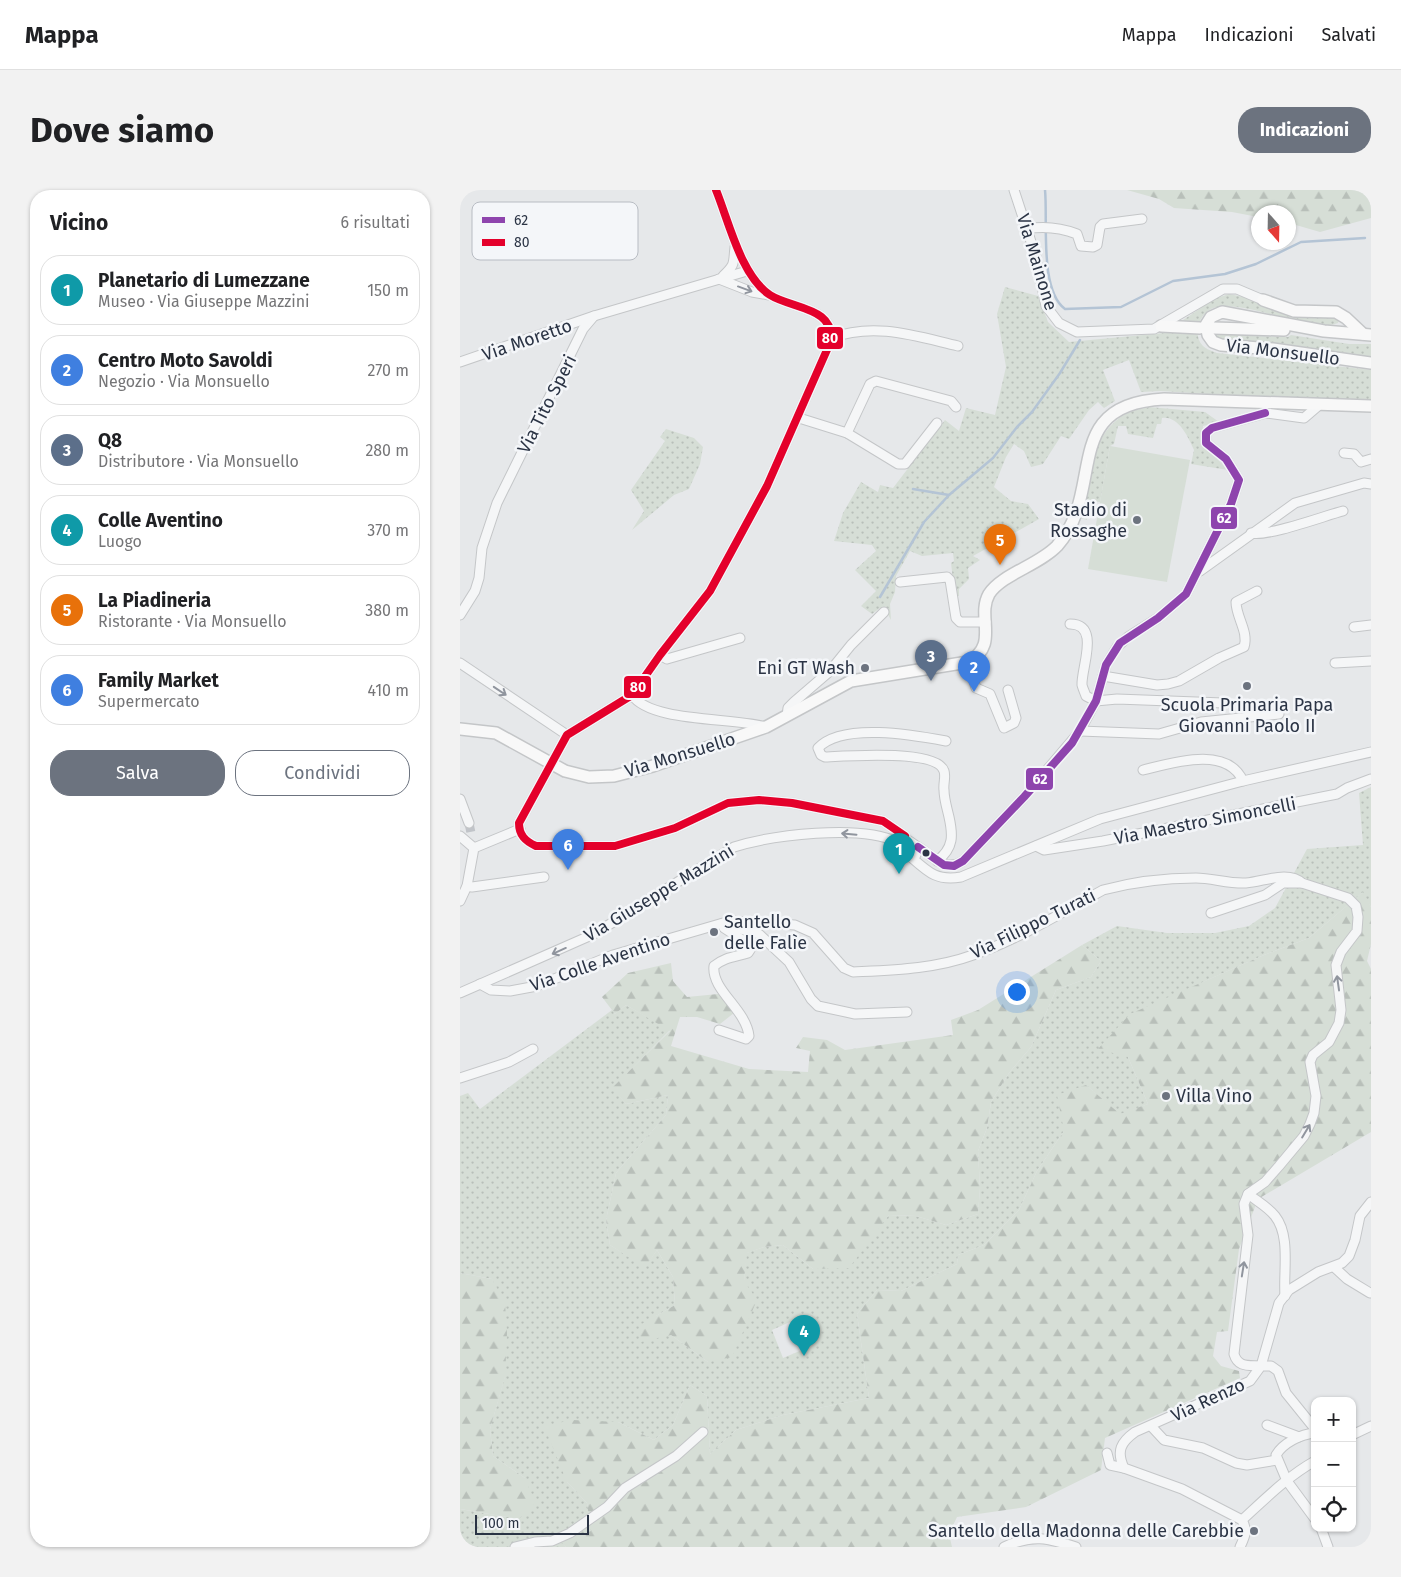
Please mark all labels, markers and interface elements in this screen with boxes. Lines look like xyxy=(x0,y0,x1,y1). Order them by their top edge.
text: Mappa xyxy=(25,21,99,49)
text: Mappa xyxy=(1122,24,1177,46)
text: Indicazioni xyxy=(1205,24,1294,46)
text: Salvati xyxy=(1322,24,1376,46)
button: Indicazioni xyxy=(1238,107,1371,153)
text: Dove siamo xyxy=(30,109,214,151)
legend xyxy=(472,202,638,260)
north arrow xyxy=(1251,205,1296,250)
text: Vicino xyxy=(50,210,108,236)
street label: Via Mainone xyxy=(1012,211,1062,313)
text: 62 xyxy=(514,212,528,229)
text: 6 risultati xyxy=(340,213,410,232)
text: 80 xyxy=(514,234,530,251)
text: Planetario di Lumezzane xyxy=(98,269,310,292)
text: 1 xyxy=(63,281,71,300)
text: 150 m xyxy=(367,281,409,300)
one-way arrow xyxy=(737,285,752,294)
text: Museo · Via Giuseppe Mazzini xyxy=(98,292,310,311)
street label: Via Moretto xyxy=(479,314,575,366)
line badge: 80 xyxy=(816,326,844,350)
text: 80 xyxy=(822,330,838,347)
street label: Via Monsuello xyxy=(1225,334,1341,370)
text: Centro Moto Savoldi xyxy=(98,349,273,372)
street label: Via Tito Speri xyxy=(513,351,581,457)
text: 2 xyxy=(63,361,71,380)
text: 270 m xyxy=(367,361,409,380)
text: Negozio · Via Monsuello xyxy=(98,372,270,391)
text: Q8 xyxy=(98,429,122,452)
text: 3 xyxy=(63,441,71,460)
text: 280 m xyxy=(365,441,409,460)
text: Distributore · Via Monsuello xyxy=(98,452,299,471)
place label: Stadio di Rossaghe xyxy=(1050,499,1127,542)
line badge: 62 xyxy=(1210,506,1238,530)
text: Colle Aventino xyxy=(98,509,223,532)
text: 62 xyxy=(1217,510,1231,527)
marker: Stadio di Rossaghe xyxy=(1131,514,1143,526)
text: 4 xyxy=(62,521,72,540)
text: 370 m xyxy=(367,521,409,540)
pin: 5 xyxy=(984,524,1016,565)
text: Luogo xyxy=(98,532,142,551)
text: La Piadineria xyxy=(98,589,211,612)
text: 5 xyxy=(63,601,71,620)
text: 380 m xyxy=(365,601,409,620)
text: Ristorante · Via Monsuello xyxy=(98,612,286,631)
pin: 3 xyxy=(915,640,947,681)
pin: 2 xyxy=(958,651,990,692)
place label: Eni GT Wash xyxy=(757,657,855,679)
marker: Eni GT Wash xyxy=(859,662,871,674)
text: Family Market xyxy=(98,669,219,692)
line badge: 80 xyxy=(623,675,652,699)
text: 80 xyxy=(630,679,646,696)
marker: Scuola Primaria Papa Giovanni Paolo II xyxy=(1241,680,1253,692)
text: 6 xyxy=(62,681,72,700)
text: 410 m xyxy=(368,681,409,700)
one-way arrow xyxy=(493,686,507,696)
text: Supermercato xyxy=(98,692,200,711)
place label: Scuola Primaria Papa Giovanni Paolo II xyxy=(1161,694,1333,737)
street label: Via Monsuello xyxy=(622,728,738,782)
button: Salva xyxy=(50,750,225,796)
button: Condividi xyxy=(235,750,410,796)
line badge: 62 xyxy=(1025,767,1054,791)
text: 62 xyxy=(1033,771,1047,788)
street label: Via Maestro Simoncelli xyxy=(1112,793,1298,849)
pin: 6 xyxy=(552,829,584,870)
one-way arrow xyxy=(841,829,857,839)
pin: 1 xyxy=(883,833,915,874)
street label: Via Giuseppe Mazzini xyxy=(580,840,738,946)
unlabelled marker xyxy=(921,848,931,858)
street label: Via Filippo Turati xyxy=(967,884,1099,964)
place label: Santello delle Falìe xyxy=(724,911,807,954)
marker: Santello delle Falìe xyxy=(708,926,720,938)
street label: Via Colle Aventino xyxy=(527,928,673,996)
one-way arrow xyxy=(552,946,567,956)
one-way arrow xyxy=(1333,975,1343,991)
your location xyxy=(1004,979,1030,1005)
place label: Villa Vino xyxy=(1176,1085,1252,1107)
marker: Villa Vino xyxy=(1160,1090,1172,1102)
one-way arrow xyxy=(1301,1125,1311,1139)
one-way arrow xyxy=(1238,1262,1248,1278)
pin: 4 xyxy=(788,1315,820,1356)
street label: Via Renzo xyxy=(1168,1373,1248,1427)
map controls xyxy=(1311,1397,1356,1532)
button: + xyxy=(1311,1397,1356,1442)
button: − xyxy=(1311,1442,1356,1487)
button: locate xyxy=(1311,1487,1356,1532)
scale bar xyxy=(475,1512,589,1535)
text: 100 m xyxy=(482,1515,519,1532)
place label: Santello della Madonna delle Carebbie xyxy=(928,1520,1244,1542)
marker: Santello della Madonna delle Carebbie xyxy=(1248,1525,1260,1537)

